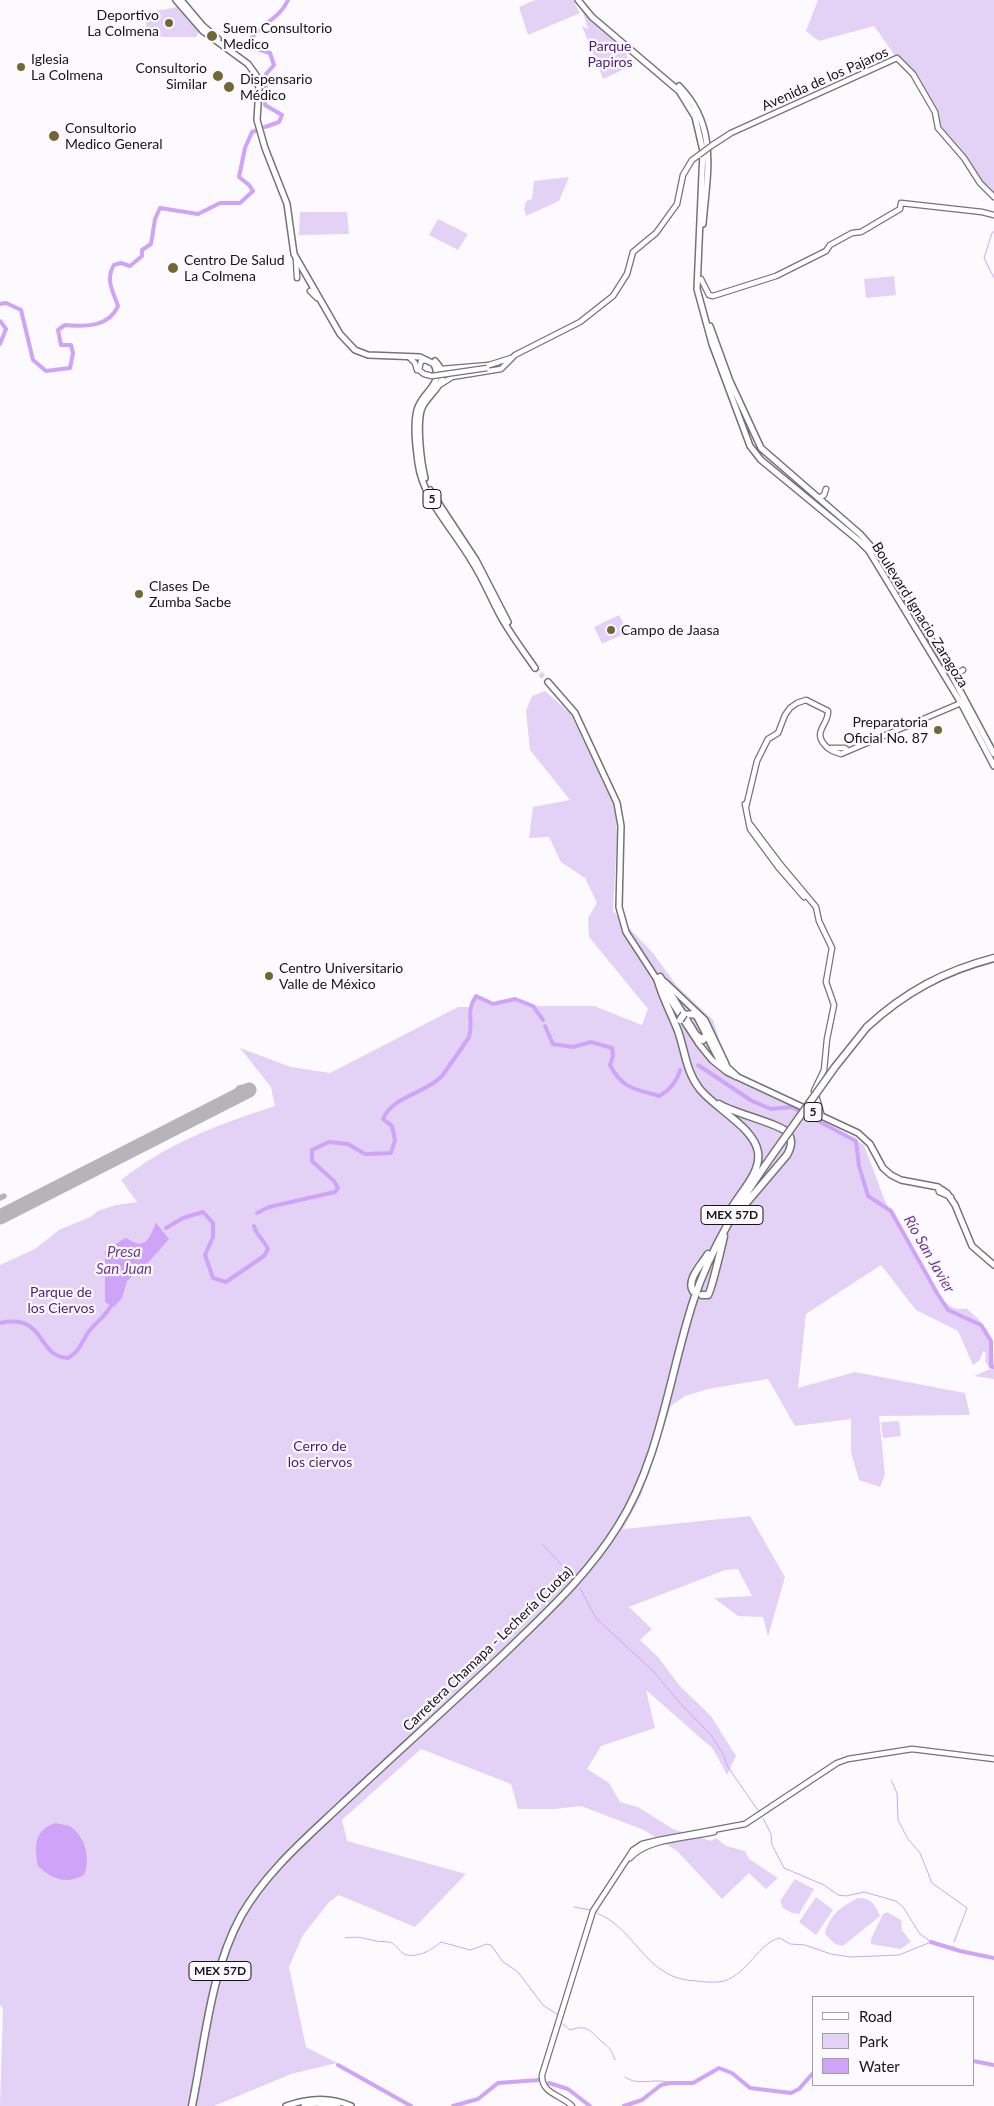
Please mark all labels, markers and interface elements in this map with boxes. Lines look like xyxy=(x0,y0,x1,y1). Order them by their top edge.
place label: Deportivo La Colmena xyxy=(87,7,159,40)
marker: Deportivo La Colmena xyxy=(163,17,175,29)
place label: Suem Consultorio Medico xyxy=(223,20,332,52)
marker: Suem Consultorio Medico xyxy=(205,29,219,43)
park label: Parque Papiros xyxy=(587,38,633,70)
street label: Avenida de los Pajaros xyxy=(759,43,891,115)
place label: Iglesia La Colmena xyxy=(31,51,103,84)
place label: Consultorio Similar xyxy=(136,60,207,92)
marker: Iglesia La Colmena xyxy=(15,61,27,73)
marker: Consultorio Similar xyxy=(211,69,225,83)
place label: Dispensario Médico xyxy=(240,71,312,104)
marker: Dispensario Médico xyxy=(222,80,236,94)
place label: Consultorio Medico General xyxy=(65,120,162,152)
marker: Consultorio Medico General xyxy=(47,129,61,143)
place label: Centro De Salud La Colmena xyxy=(184,252,285,284)
marker: Centro De Salud La Colmena xyxy=(166,261,180,275)
road number: 5 xyxy=(423,489,441,508)
street label: Boulevard Ignacio Zaragoza xyxy=(868,539,972,691)
place label: Clases De Zumba Sacbe xyxy=(149,578,231,610)
marker: Clases De Zumba Sacbe xyxy=(133,588,145,600)
place label: Campo de Jaasa xyxy=(621,622,720,638)
marker: Campo de Jaasa xyxy=(605,624,617,636)
place label: Preparatoria Oficial No. 87 xyxy=(843,714,928,746)
marker: Preparatoria Oficial No. 87 xyxy=(932,724,944,736)
place label: Centro Universitario Valle de México xyxy=(279,960,403,992)
marker: Centro Universitario Valle de México xyxy=(263,970,275,982)
road number: 5 xyxy=(804,1102,822,1122)
road number: MEX 57D xyxy=(701,1206,763,1224)
water label: Río San Javier xyxy=(900,1212,958,1296)
water label: Presa San Juan xyxy=(96,1243,152,1278)
park label: Parque de los Ciervos xyxy=(27,1284,95,1316)
park label: Cerro de los ciervos xyxy=(288,1438,352,1470)
street label: Carretera Chamapa - Lechería (Cuota) xyxy=(399,1563,577,1735)
road number: MEX 57D xyxy=(189,1962,251,1980)
legend xyxy=(812,1996,974,2086)
text: Road xyxy=(859,2007,892,2025)
text: Park xyxy=(859,2032,888,2050)
text: Water xyxy=(859,2057,900,2075)

